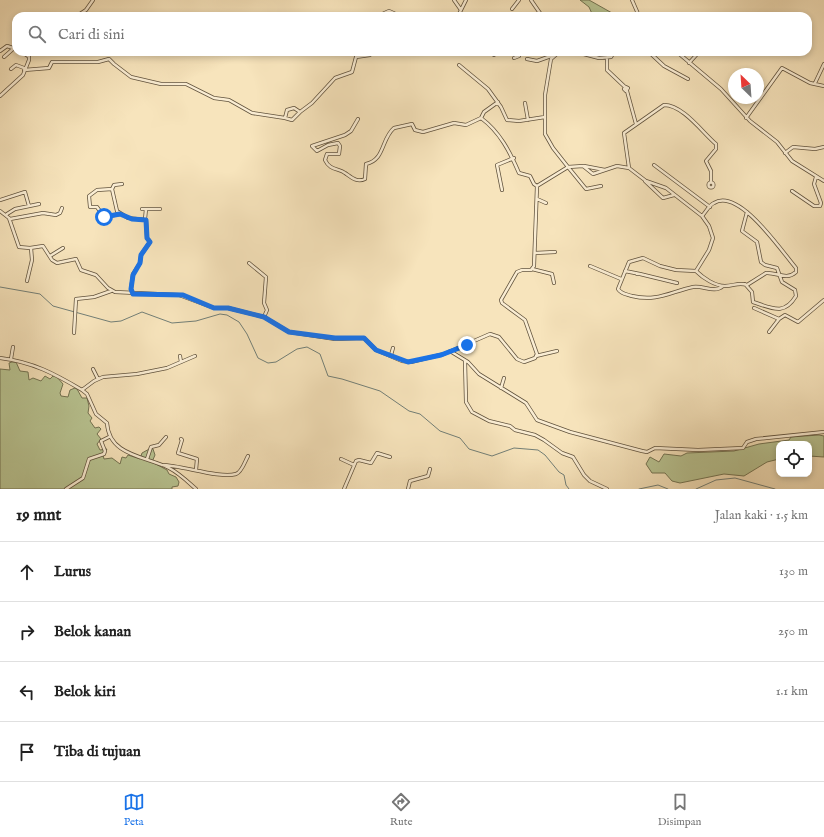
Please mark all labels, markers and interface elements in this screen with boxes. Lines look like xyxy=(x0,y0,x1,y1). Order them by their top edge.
search box xyxy=(12,12,812,56)
icon: search xyxy=(26,23,48,45)
text: Cari di sini xyxy=(58,25,125,44)
north arrow xyxy=(728,68,764,104)
route start xyxy=(95,208,113,226)
route end xyxy=(458,336,476,354)
map controls xyxy=(776,441,812,477)
button: locate xyxy=(776,441,812,477)
text: 19 mnt xyxy=(16,505,61,526)
text: Jalan kaki · 1.5 km xyxy=(715,507,808,524)
icon: ahead xyxy=(16,561,38,583)
text: Lurus xyxy=(54,562,91,581)
text: 130 m xyxy=(779,563,808,580)
icon: right xyxy=(16,621,38,643)
text: Belok kanan xyxy=(54,622,131,641)
text: 250 m xyxy=(778,623,808,640)
icon: left xyxy=(16,681,38,703)
text: Belok kiri xyxy=(54,682,116,701)
text: 1.1 km xyxy=(776,683,808,700)
icon: arrive xyxy=(16,741,38,763)
text: Tiba di tujuan xyxy=(54,742,141,761)
tab: Peta xyxy=(123,791,145,829)
tab: Rute xyxy=(390,791,413,829)
tab: Disimpan xyxy=(658,791,701,829)

